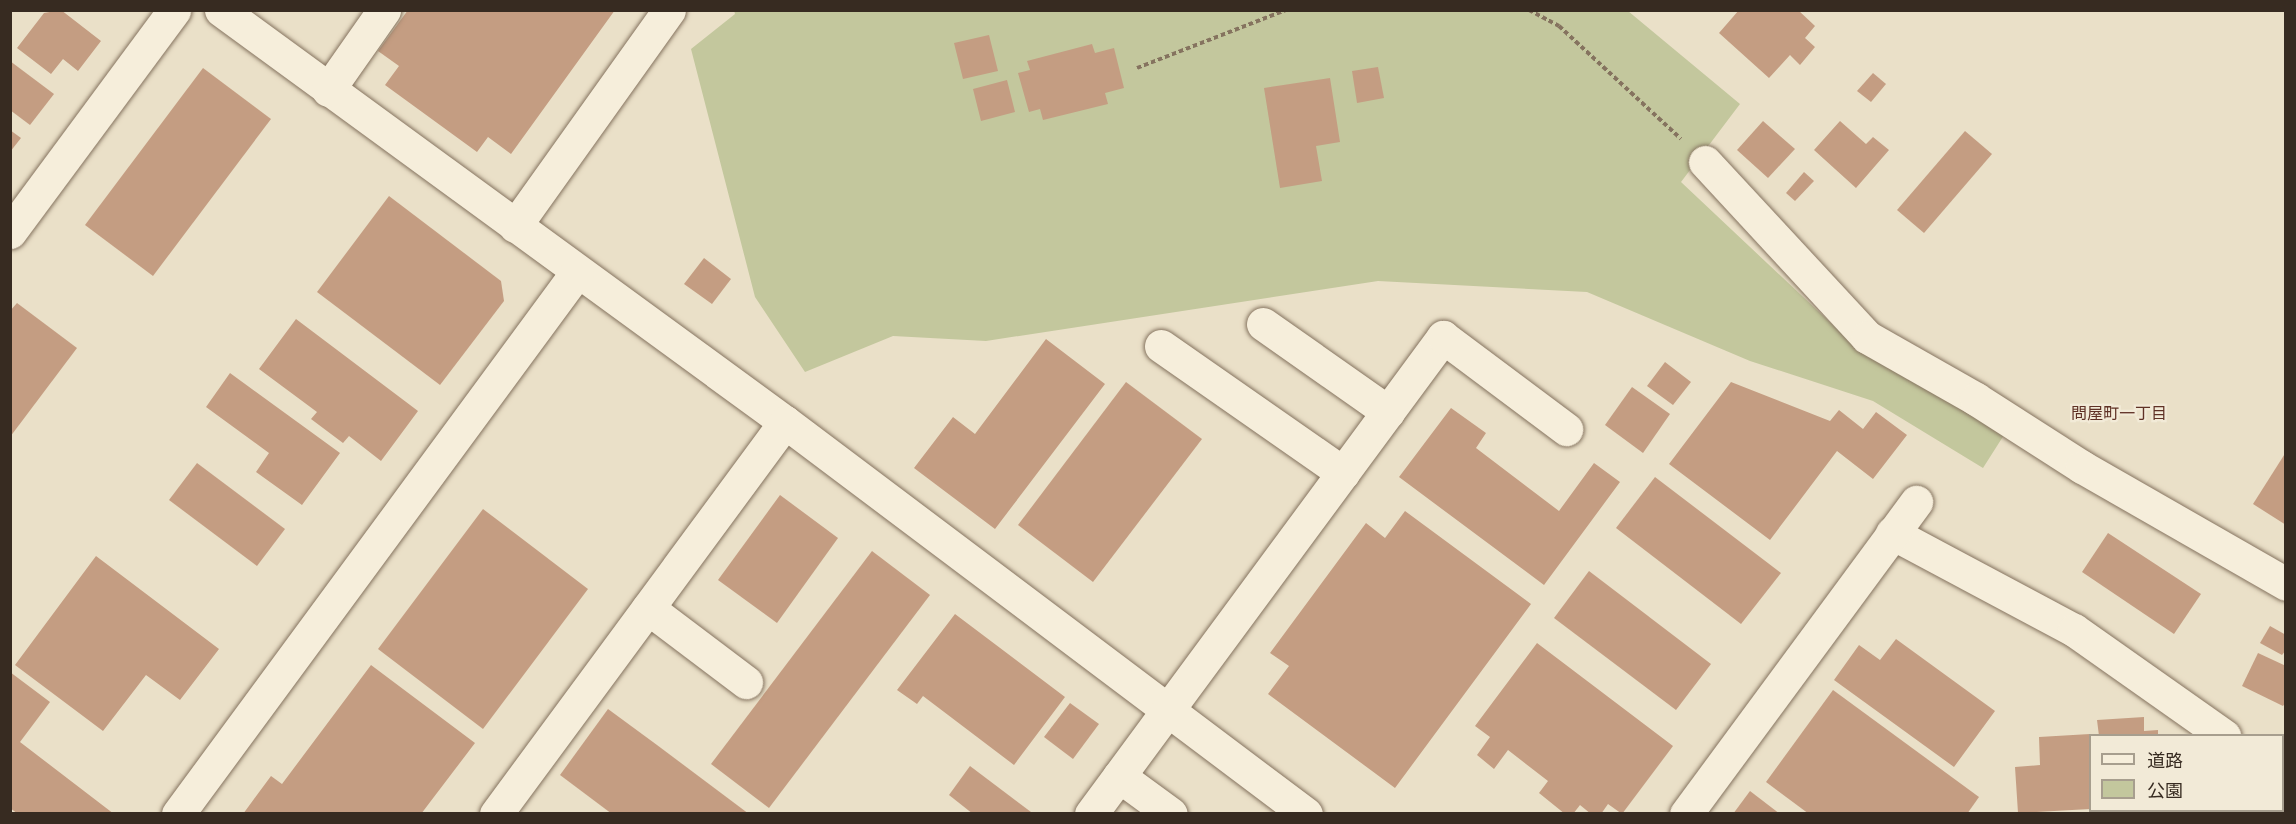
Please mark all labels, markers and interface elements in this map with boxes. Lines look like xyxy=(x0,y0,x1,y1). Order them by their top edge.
district label: 問屋町一丁目 xyxy=(2071,403,2167,423)
legend xyxy=(2089,734,2284,812)
text: 道路 xyxy=(2147,749,2183,772)
text: 公園 xyxy=(2147,779,2183,802)

